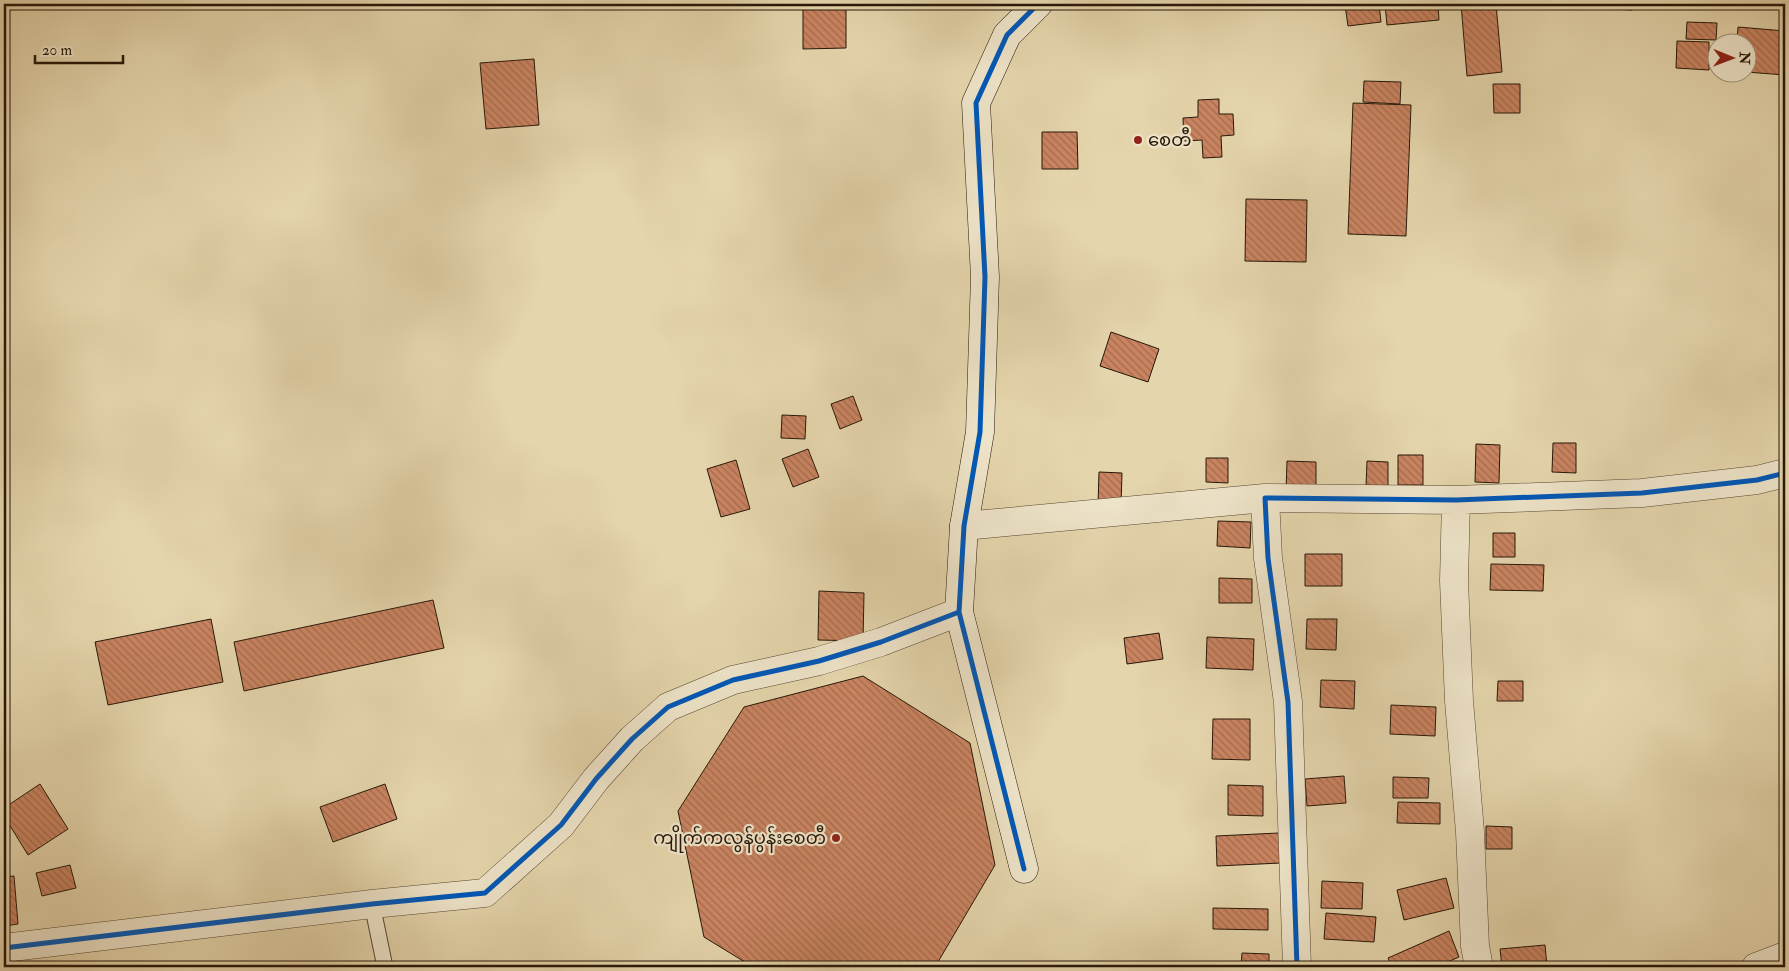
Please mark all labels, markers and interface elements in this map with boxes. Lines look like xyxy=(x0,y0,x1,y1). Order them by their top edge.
scale bar xyxy=(35,32,122,64)
north arrow xyxy=(1706,32,1756,82)
text: 20 m xyxy=(42,41,72,60)
text: N xyxy=(1736,51,1753,65)
place label: စေတီ xyxy=(1148,126,1192,152)
marker: စေတီ xyxy=(1132,134,1144,146)
place label: ကျိုက်ကလွန်ပွန်းစေတီ xyxy=(653,824,826,853)
marker: ကျိုက်ကလွန်ပွန်းစေတီ xyxy=(830,832,842,844)

